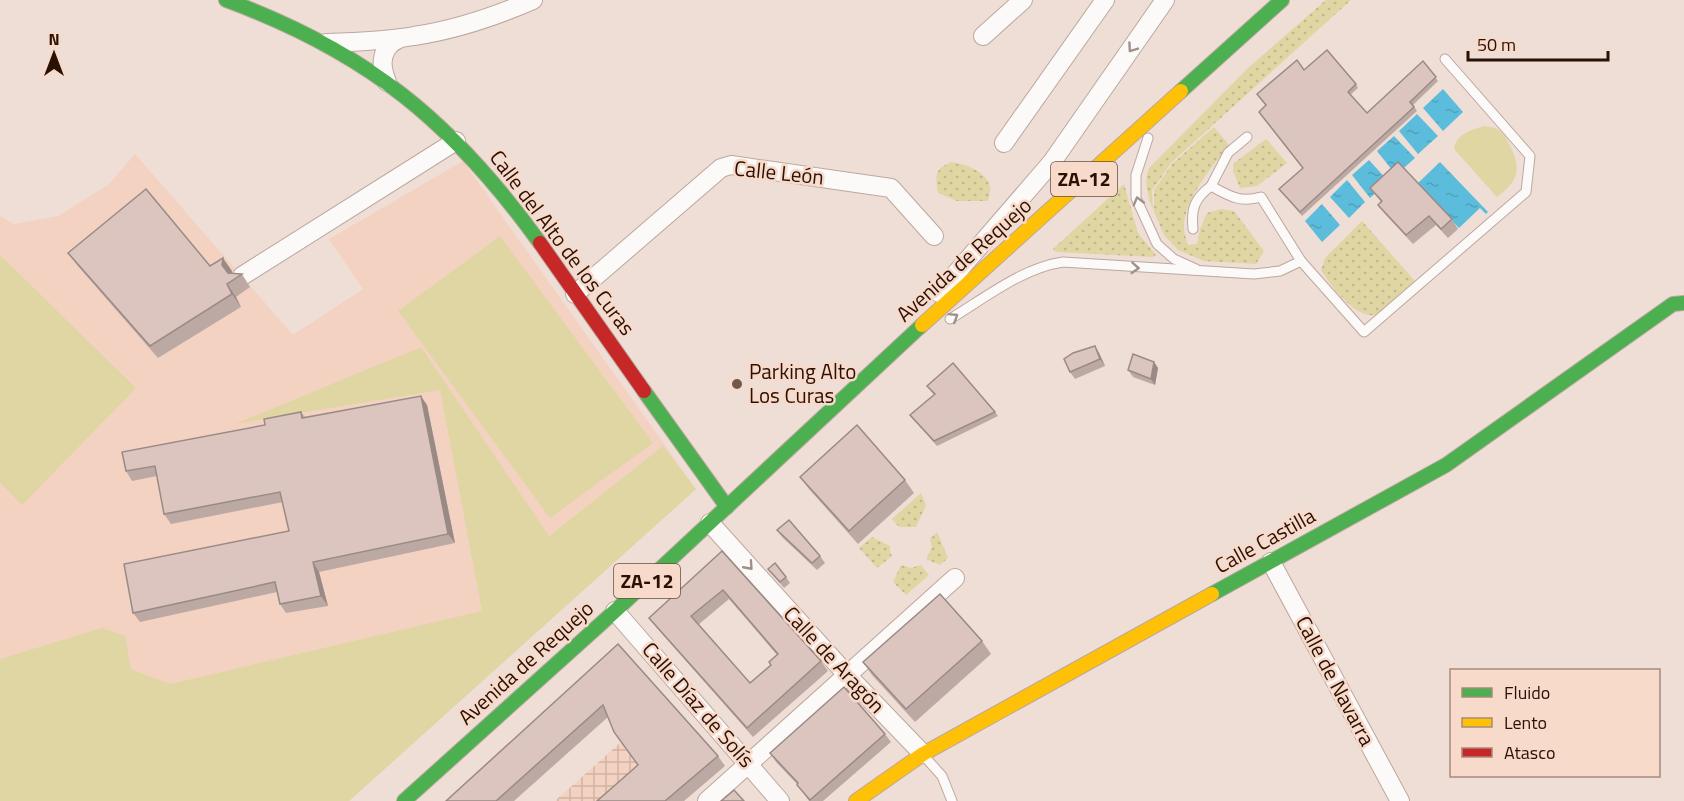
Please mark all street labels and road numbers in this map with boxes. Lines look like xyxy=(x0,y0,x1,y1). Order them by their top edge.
street label: Calle del Alto de los Curas xyxy=(482,143,643,342)
street label: Calle León xyxy=(733,151,825,193)
road number: ZA-12 xyxy=(1051,162,1117,196)
street label: Avenida de Requejo xyxy=(888,189,1038,329)
street label: Calle Castilla xyxy=(1208,499,1321,581)
road number: ZA-12 xyxy=(614,564,680,598)
street label: Avenida de Requejo xyxy=(450,592,600,732)
street label: Calle de Aragón xyxy=(776,598,893,720)
street label: Calle de Navarra xyxy=(1288,610,1384,752)
street label: Calle Díaz de Solís xyxy=(635,634,763,774)

